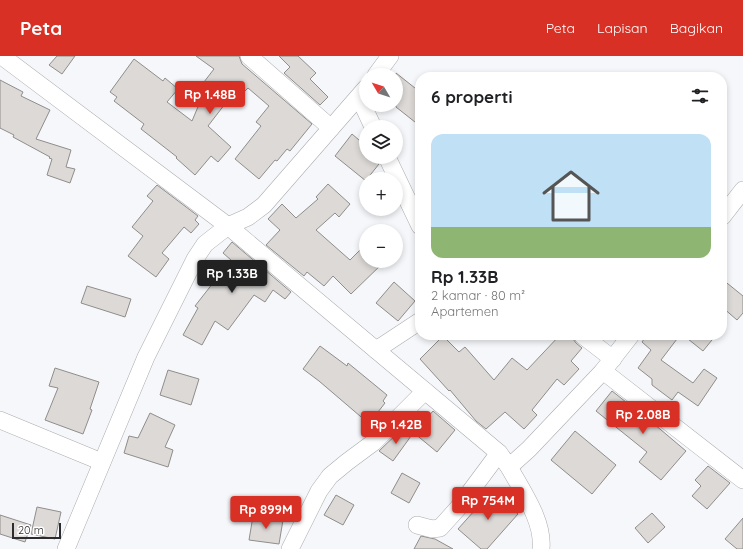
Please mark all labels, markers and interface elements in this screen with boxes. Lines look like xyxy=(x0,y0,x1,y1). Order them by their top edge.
text: Peta xyxy=(20,16,62,40)
text: Peta xyxy=(546,19,575,37)
text: Lapisan xyxy=(597,19,648,37)
text: Bagikan xyxy=(670,19,723,37)
north arrow xyxy=(359,68,403,112)
map controls xyxy=(359,68,403,268)
pin: Rp 1.48B xyxy=(169,81,251,115)
icon: filters xyxy=(689,85,711,107)
text: Rp 1.48B xyxy=(184,86,236,102)
text: 6 properti xyxy=(431,86,513,107)
button: layers xyxy=(359,120,403,164)
icon: home xyxy=(535,160,607,232)
button: + xyxy=(359,172,403,216)
button: − xyxy=(359,224,403,268)
pin: Rp 1.33B xyxy=(191,260,273,294)
text: Rp 1.33B xyxy=(206,265,258,281)
text: Rp 1.33B xyxy=(431,266,498,287)
text: 2 kamar · 80 m² xyxy=(431,287,525,303)
text: Apartemen xyxy=(431,303,499,319)
pin: Rp 2.08B xyxy=(602,401,684,435)
text: Rp 2.08B xyxy=(616,406,671,422)
pin: Rp 1.42B xyxy=(355,411,437,445)
text: Rp 1.42B xyxy=(370,416,422,432)
pin: Rp 754M xyxy=(451,487,525,521)
text: Rp 754M xyxy=(461,492,515,508)
pin: Rp 899M xyxy=(229,496,303,530)
text: Rp 899M xyxy=(239,501,293,517)
scale bar xyxy=(12,521,61,540)
text: 20 m xyxy=(18,523,44,537)

